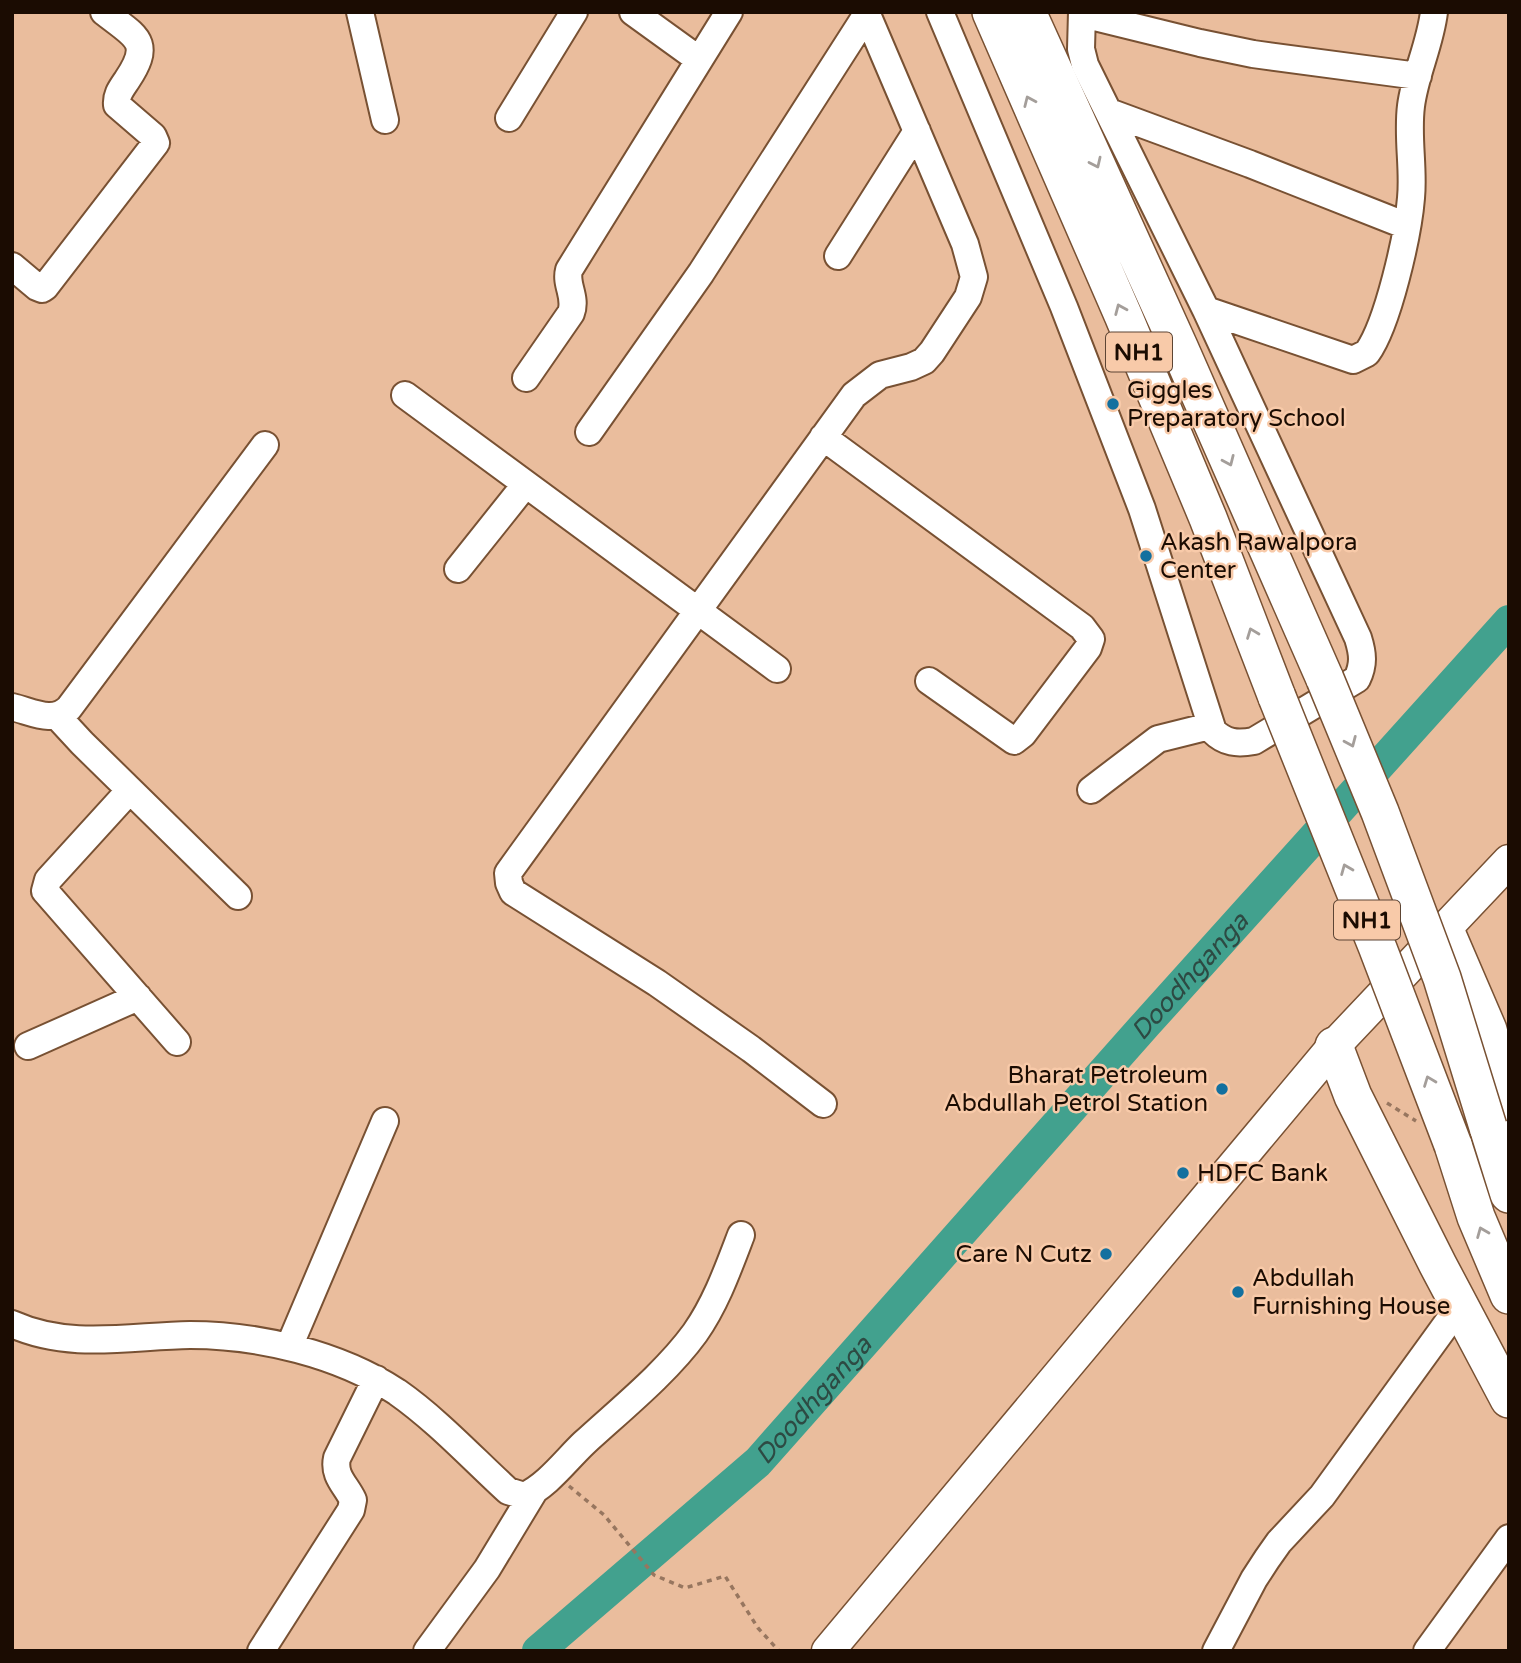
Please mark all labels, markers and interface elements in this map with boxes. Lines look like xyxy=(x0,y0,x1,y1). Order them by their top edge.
one-way arrow xyxy=(1023,95,1037,108)
one-way arrow xyxy=(1088,156,1102,168)
one-way arrow xyxy=(1114,304,1128,316)
road number: NH1 xyxy=(1106,332,1172,372)
place label: Giggles Preparatory School xyxy=(1127,376,1346,433)
marker: Giggles Preparatory School xyxy=(1105,396,1121,412)
one-way arrow xyxy=(1221,453,1235,466)
place label: Akash Rawalpora Center xyxy=(1160,528,1358,585)
marker: Akash Rawalpora Center xyxy=(1138,548,1154,564)
one-way arrow xyxy=(1247,628,1261,640)
one-way arrow xyxy=(1343,735,1357,748)
one-way arrow xyxy=(1341,864,1355,876)
road number: NH1 xyxy=(1334,900,1400,939)
water label: Doodhganga xyxy=(1124,905,1256,1046)
place label: Bharat Petroleum Abdullah Petrol Station xyxy=(944,1061,1208,1118)
one-way arrow xyxy=(1423,1076,1437,1088)
marker: Bharat Petroleum Abdullah Petrol Station xyxy=(1214,1081,1230,1097)
place label: HDFC Bank xyxy=(1197,1159,1328,1188)
marker: HDFC Bank xyxy=(1175,1165,1191,1181)
one-way arrow xyxy=(1477,1227,1491,1239)
place label: Care N Cutz xyxy=(956,1240,1092,1269)
marker: Care N Cutz xyxy=(1098,1246,1114,1262)
place label: Abdullah Furnishing House xyxy=(1252,1264,1450,1321)
marker: Abdullah Furnishing House xyxy=(1230,1284,1246,1300)
water label: Doodhganga xyxy=(748,1329,879,1471)

